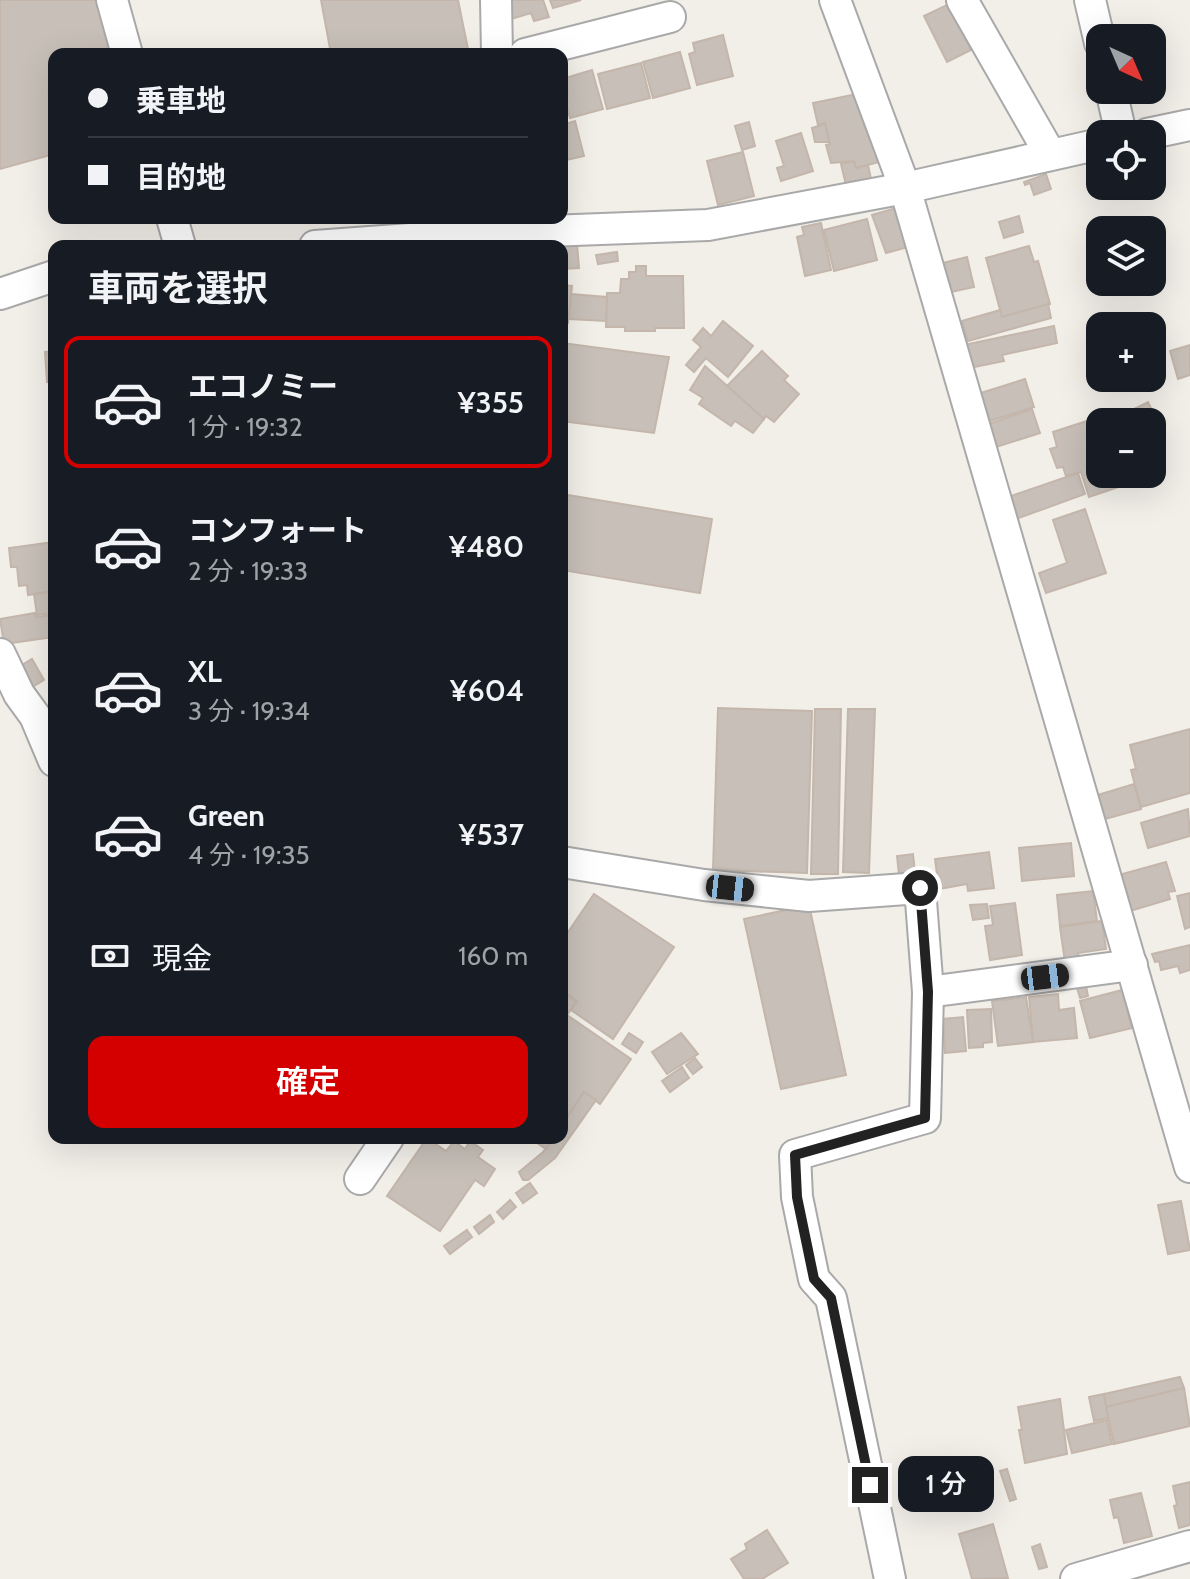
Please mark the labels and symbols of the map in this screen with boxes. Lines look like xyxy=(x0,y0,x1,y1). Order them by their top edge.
north arrow xyxy=(1086,24,1166,104)
route start xyxy=(902,870,938,906)
car xyxy=(705,874,755,902)
car xyxy=(1020,962,1070,992)
callout: 1 分 xyxy=(898,1457,994,1513)
route end xyxy=(852,1467,888,1503)

